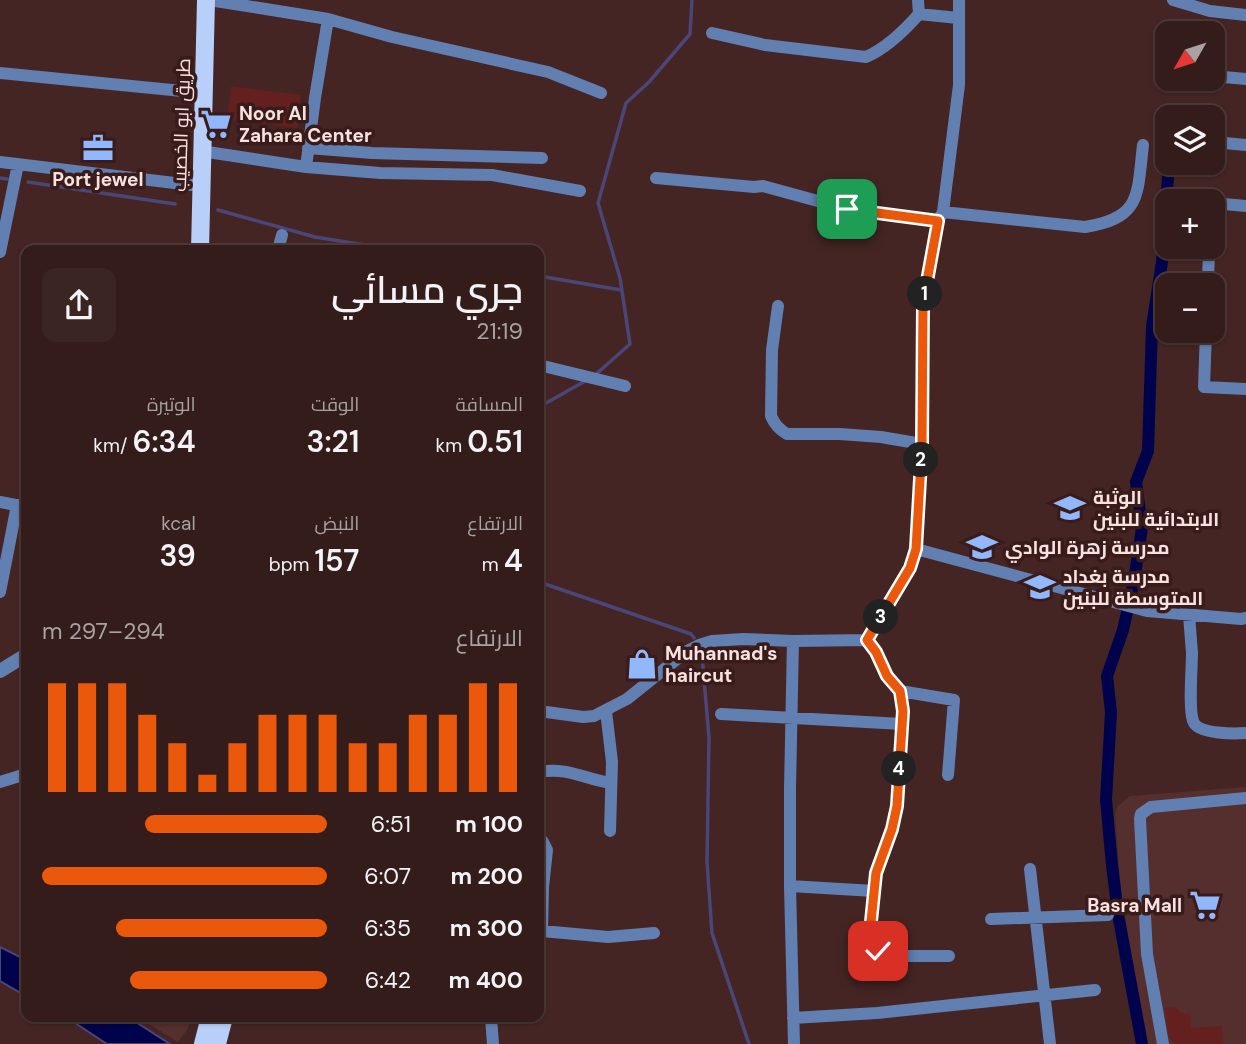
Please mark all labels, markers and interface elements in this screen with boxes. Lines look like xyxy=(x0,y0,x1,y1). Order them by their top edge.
north arrow xyxy=(1155,21,1225,91)
map controls xyxy=(1155,21,1225,343)
street label: طريق ابو الخصيب xyxy=(167,58,196,192)
place label: Noor Al Zahara Center xyxy=(239,101,372,148)
button: layers xyxy=(1155,105,1225,175)
supermarket icon: Noor Al Zahara Center xyxy=(199,107,233,141)
office icon: Port jewel xyxy=(81,131,115,165)
place label: Port jewel xyxy=(52,167,144,192)
pin xyxy=(817,179,877,239)
button: + xyxy=(1155,189,1225,259)
icon: arrive xyxy=(828,190,866,228)
text: جري مسائي xyxy=(331,265,523,315)
button: share xyxy=(42,268,116,342)
button: − xyxy=(1155,273,1225,343)
pin: 1 xyxy=(908,276,942,312)
text: 1 xyxy=(921,281,928,306)
text: 21:19 xyxy=(476,316,523,346)
text: الوتيرة xyxy=(147,392,196,417)
text: الوقت xyxy=(311,392,359,417)
text: المسافة xyxy=(455,392,523,417)
text: 6:34 xyxy=(132,422,196,461)
text: 3:21 xyxy=(306,422,359,461)
text: 0.51 xyxy=(467,422,523,461)
text: /km xyxy=(93,433,132,458)
text: km xyxy=(436,433,467,458)
pin: 2 xyxy=(904,442,939,477)
text: 2 xyxy=(915,447,926,472)
place label: الوثبة الابتدائية للبنين xyxy=(1093,485,1219,532)
school or university icon: الوثبة الابتدائية للبنين xyxy=(1053,491,1087,525)
text: kcal xyxy=(161,511,196,536)
text: النبض xyxy=(315,511,359,536)
text: الارتفاع xyxy=(467,511,523,536)
school or university icon: مدرسة زهرة الوادي xyxy=(965,530,999,564)
place label: مدرسة زهرة الوادي xyxy=(1005,535,1169,563)
text: 39 xyxy=(159,536,196,575)
text: 157 xyxy=(315,541,359,580)
text: 4 xyxy=(504,541,523,580)
text: bpm xyxy=(269,552,315,577)
text: m xyxy=(482,552,504,577)
place label: مدرسة بغداد المتوسطة للبنين xyxy=(1063,564,1203,611)
school or university icon: مدرسة بغداد المتوسطة للبنين xyxy=(1023,570,1057,604)
pin: 3 xyxy=(864,600,898,634)
text: 3 xyxy=(875,604,886,629)
text: 294–297 m xyxy=(42,616,165,646)
text: الارتفاع xyxy=(456,623,523,653)
place label: Muhannad's haircut xyxy=(665,641,777,688)
shop icon: Muhannad's haircut xyxy=(625,647,659,681)
pin: 4 xyxy=(881,752,916,786)
text: 4 xyxy=(892,756,905,781)
text: 6:51 xyxy=(371,809,411,839)
text: 100 m xyxy=(455,809,523,839)
text: 6:07 xyxy=(364,861,411,891)
text: 200 m xyxy=(450,861,523,891)
supermarket icon: Basra Mall xyxy=(1188,888,1222,922)
place label: Basra Mall xyxy=(1087,893,1182,918)
text: 6:35 xyxy=(364,913,411,943)
text: 300 m xyxy=(450,913,523,943)
pin xyxy=(848,921,908,981)
icon: check xyxy=(859,932,897,970)
text: 6:42 xyxy=(365,965,411,995)
text: 400 m xyxy=(449,965,523,995)

